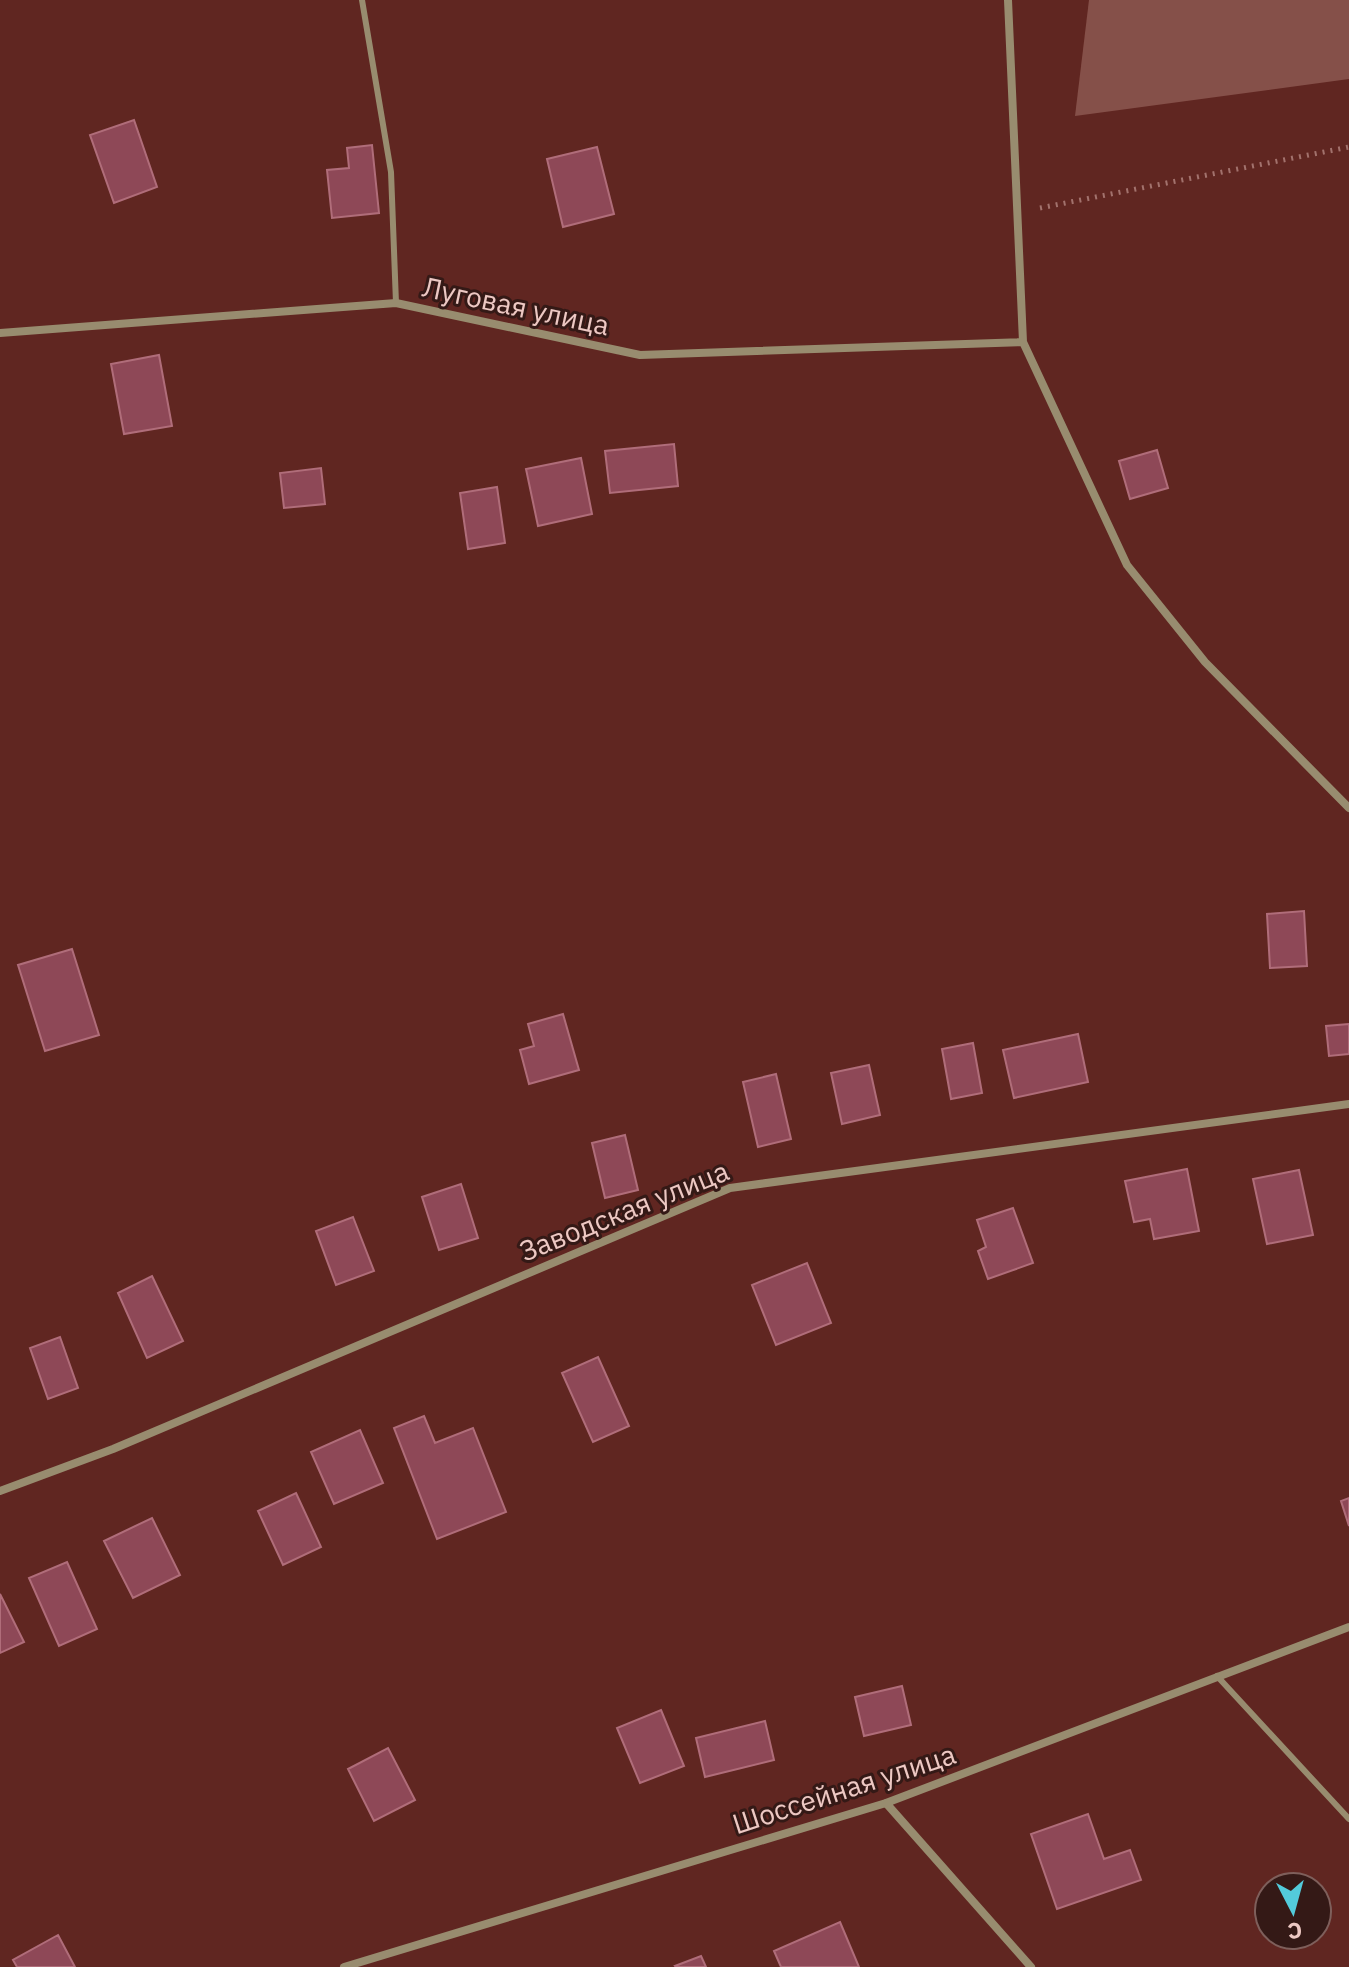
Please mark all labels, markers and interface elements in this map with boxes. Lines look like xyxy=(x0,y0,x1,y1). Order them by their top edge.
street label: Луговая улица xyxy=(419,268,613,343)
street label: Заводская улица xyxy=(514,1152,734,1269)
street label: Шоссейная улица xyxy=(727,1735,960,1842)
north arrow xyxy=(1253,1871,1333,1951)
text: С xyxy=(1287,1916,1304,1947)

